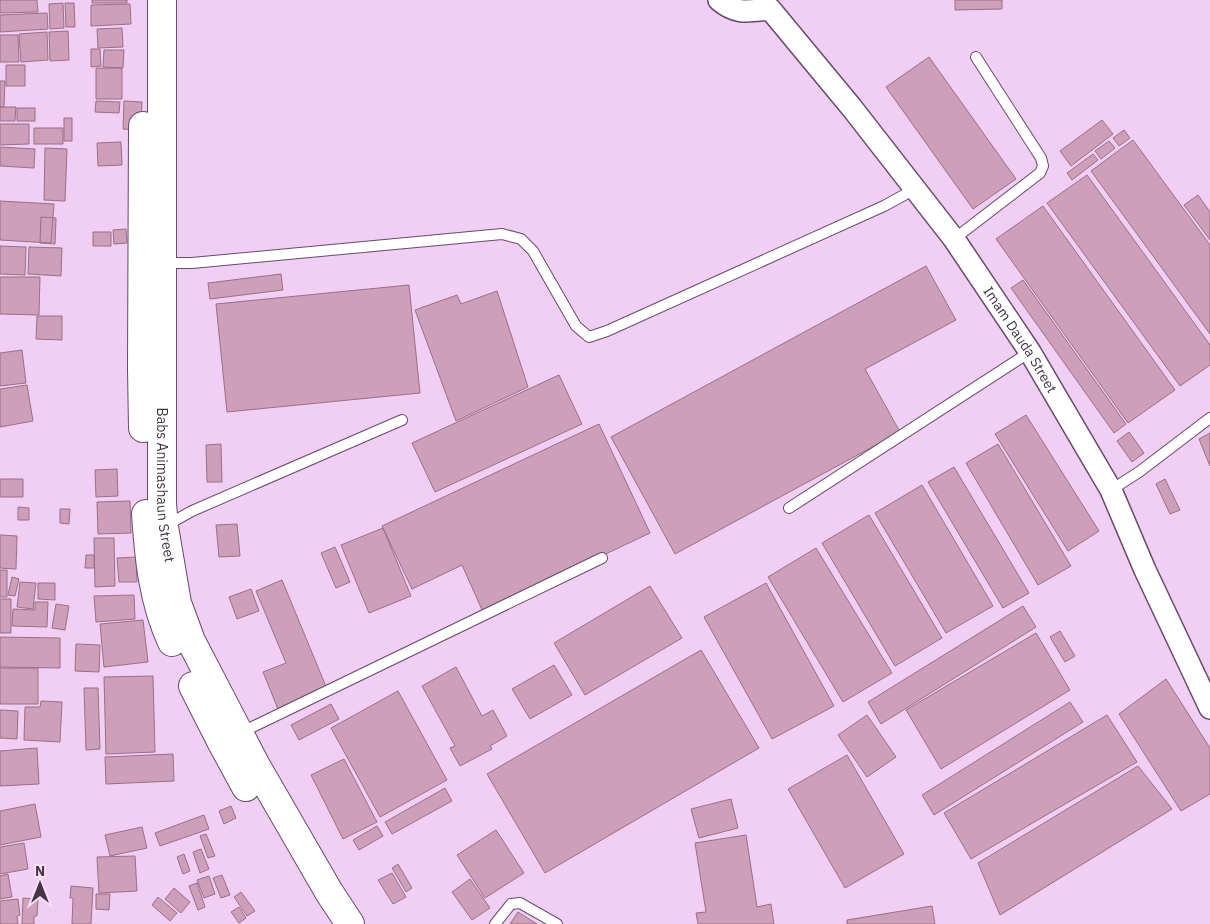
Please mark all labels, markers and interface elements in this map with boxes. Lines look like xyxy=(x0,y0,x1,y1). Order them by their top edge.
street label: Imam Dauda Street xyxy=(979,283,1061,396)
street label: Babs Animashaun Street xyxy=(153,408,179,563)
north arrow xyxy=(15,859,65,909)
text: N xyxy=(35,862,45,880)

